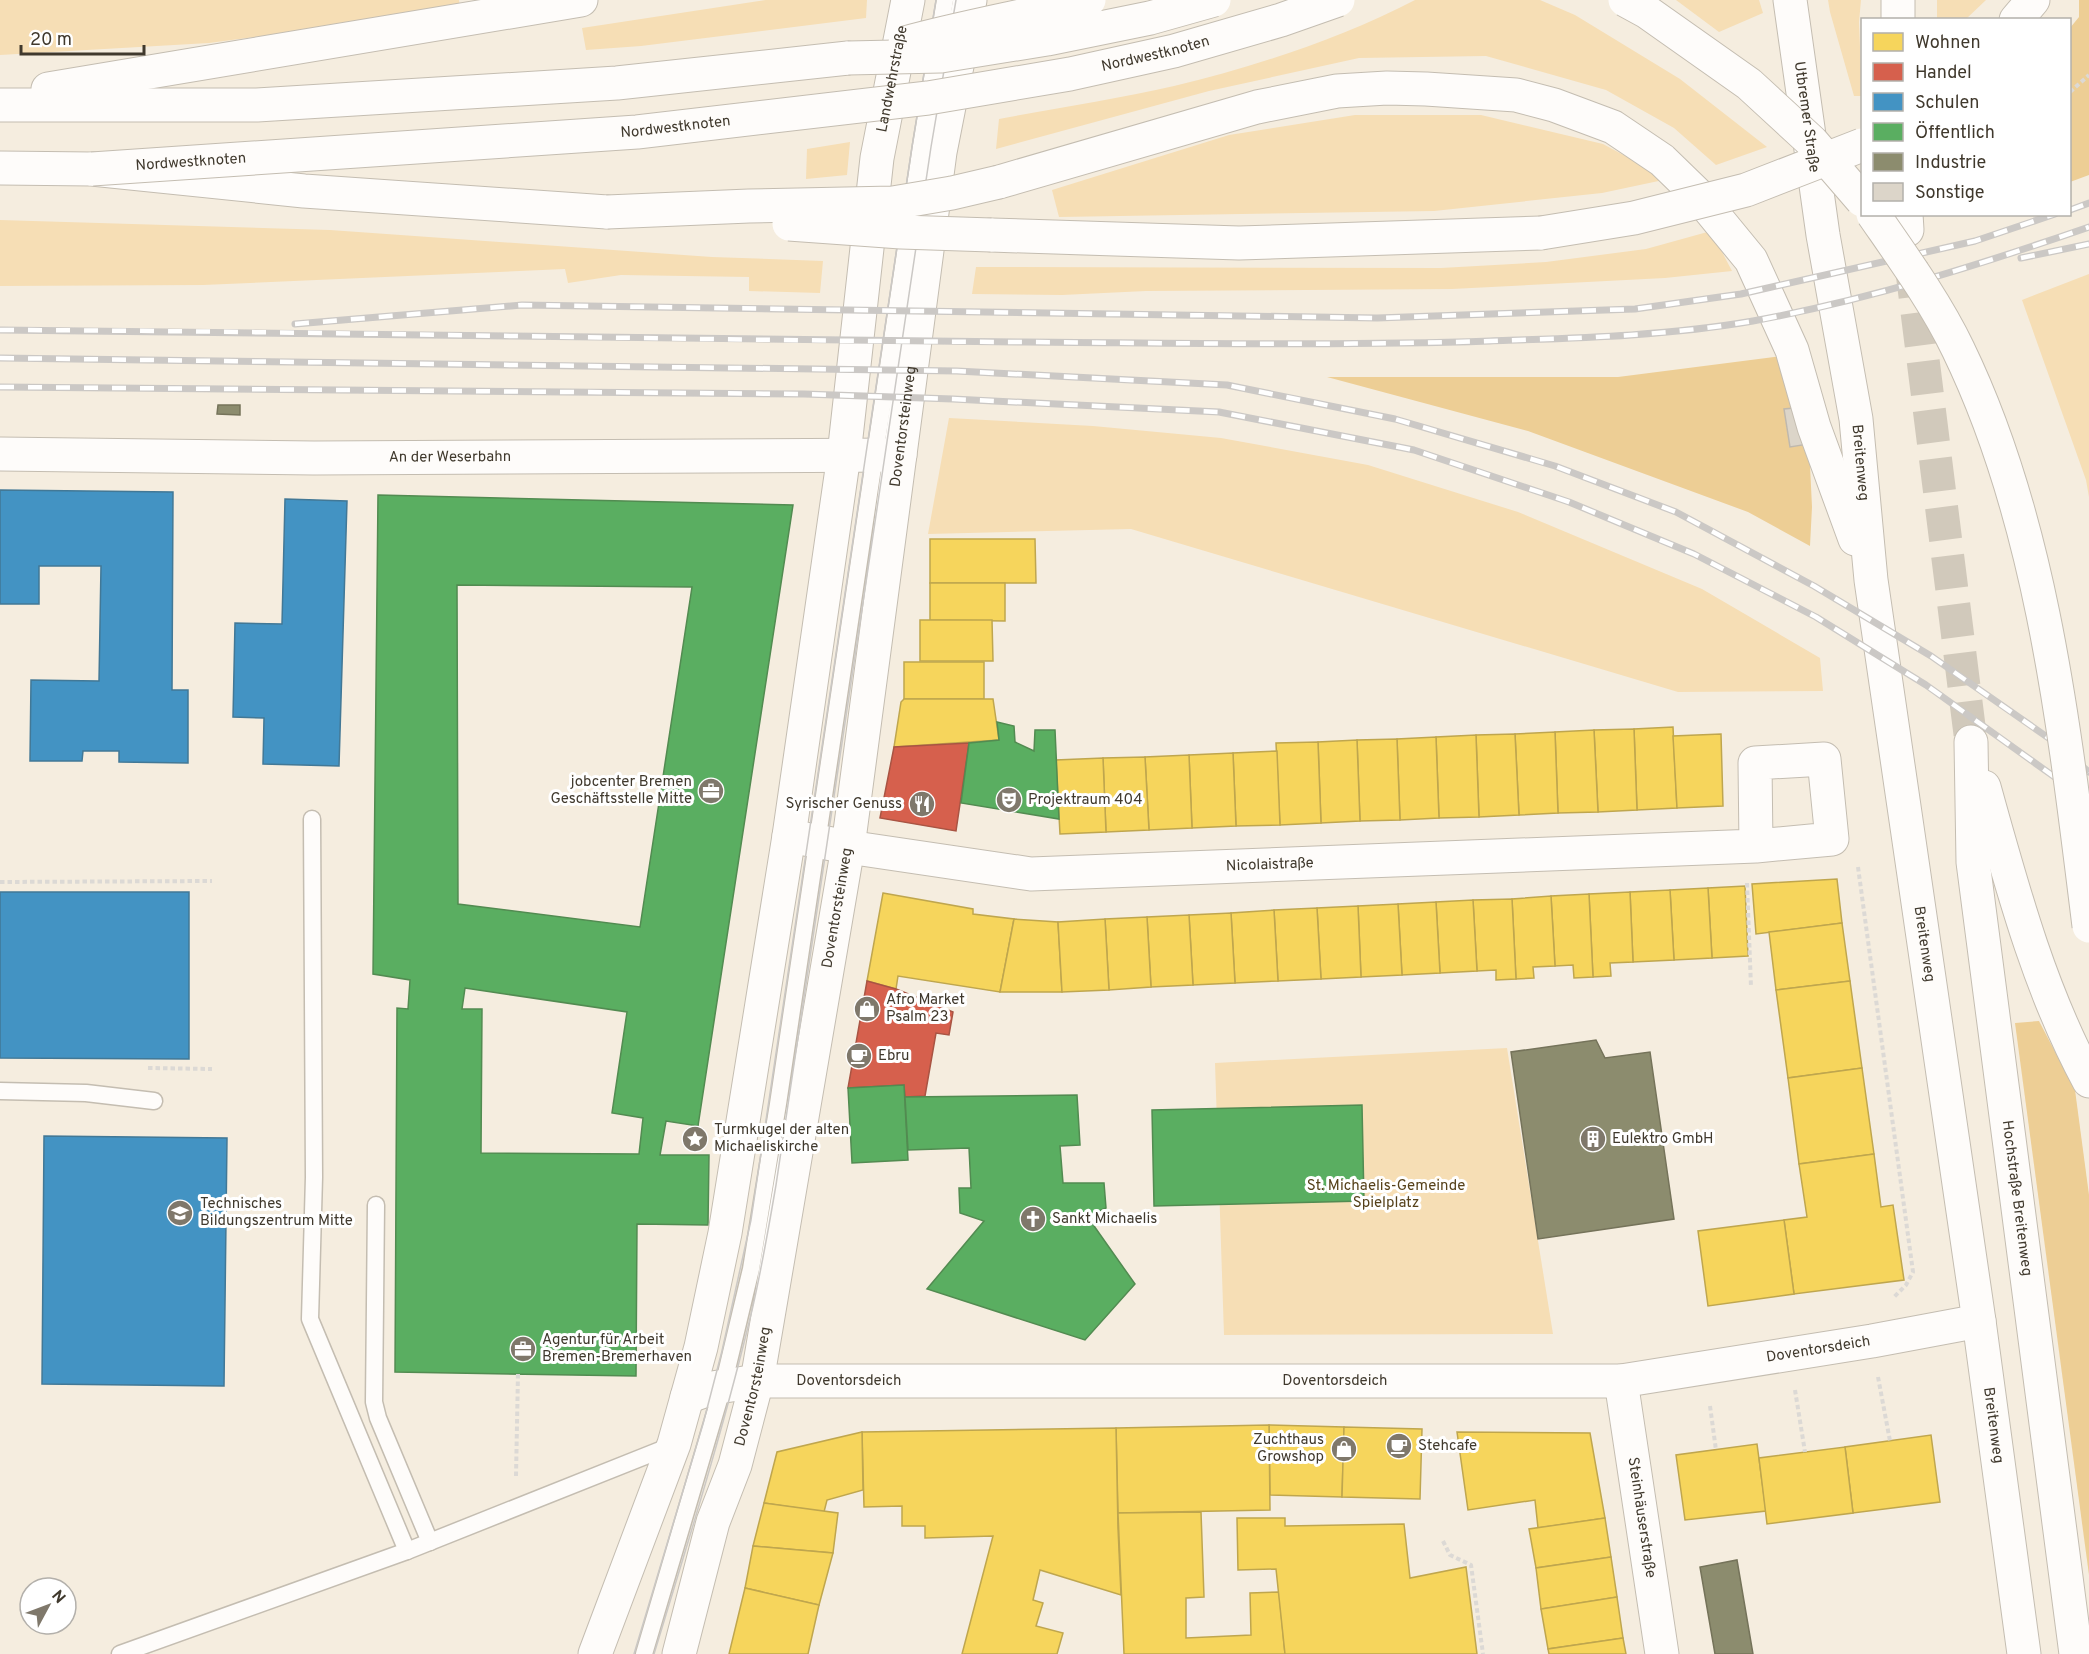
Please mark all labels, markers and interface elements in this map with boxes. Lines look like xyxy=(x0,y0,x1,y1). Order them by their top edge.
scale bar xyxy=(21,18,144,56)
legend xyxy=(1861,18,2071,216)
street label: Landwehrstraße xyxy=(873,24,912,134)
text: 20 m xyxy=(30,29,72,52)
street label: Nordwestknoten xyxy=(1100,32,1212,76)
text: Wohnen xyxy=(1915,32,1981,55)
street label: Utbremer Straße xyxy=(1789,60,1824,174)
text: Handel xyxy=(1915,62,1972,85)
text: Schulen xyxy=(1915,92,1979,115)
street label: Nordwestknoten xyxy=(620,112,732,143)
text: Öffentlich xyxy=(1915,120,1995,145)
street label: Nordwestknoten xyxy=(135,149,247,176)
text: Industrie xyxy=(1915,152,1986,175)
text: Sonstige xyxy=(1915,182,1985,205)
street label: Doventorsteinweg xyxy=(886,365,921,488)
street label: Breitenweg xyxy=(1847,424,1873,502)
street label: An der Weserbahn xyxy=(389,447,511,467)
place label: jobcenter Bremen Geschäftsstelle Mitte xyxy=(551,773,692,809)
office icon: jobcenter Bremen Geschäftsstelle Mitte xyxy=(696,776,726,806)
theatre icon: Projektraum 404 xyxy=(994,785,1024,815)
restaurant icon: Syrischer Genuss xyxy=(907,789,937,819)
place label: Projektraum 404 xyxy=(1028,791,1143,810)
place label: Syrischer Genuss xyxy=(786,795,902,814)
street label: Doventorsteinweg xyxy=(818,846,857,970)
street label: Nicolaistraße xyxy=(1226,854,1314,876)
street label: Breitenweg xyxy=(1909,905,1939,984)
place label: Afro Market Psalm 23 xyxy=(886,991,965,1027)
shop icon: Afro Market Psalm 23 xyxy=(852,994,882,1024)
cafe icon: Ebru xyxy=(844,1041,874,1071)
place label: Ebru xyxy=(878,1047,909,1066)
street label: Hochstraße Breitenweg xyxy=(1997,1119,2036,1277)
place label: Turmkugel der alten Michaeliskirche xyxy=(714,1121,849,1157)
place icon: Turmkugel der alten Michaeliskirche xyxy=(680,1124,710,1154)
building icon: Eulektro GmbH xyxy=(1578,1124,1608,1154)
place label: Eulektro GmbH xyxy=(1612,1130,1714,1149)
park label: St. Michaelis-Gemeinde Spielplatz xyxy=(1307,1177,1465,1213)
place label: Technisches Bildungszentrum Mitte xyxy=(200,1195,353,1231)
school or university icon: Technisches Bildungszentrum Mitte xyxy=(165,1198,195,1228)
church icon: Sankt Michaelis xyxy=(1018,1204,1048,1234)
place label: Sankt Michaelis xyxy=(1052,1210,1157,1229)
street label: Doventorsteinweg xyxy=(731,1325,776,1448)
place label: Agentur für Arbeit Bremen-Bremerhaven xyxy=(542,1331,692,1367)
street label: Doventorsdeich xyxy=(1765,1332,1872,1367)
office icon: Agentur für Arbeit Bremen-Bremerhaven xyxy=(508,1334,538,1364)
street label: Doventorsdeich xyxy=(796,1372,901,1391)
street label: Doventorsdeich xyxy=(1282,1372,1387,1391)
street label: Breitenweg xyxy=(1979,1386,2008,1465)
place label: Zuchthaus Growshop xyxy=(1253,1431,1324,1467)
cafe icon: Stehcafe xyxy=(1384,1431,1414,1461)
shop icon: Zuchthaus Growshop xyxy=(1329,1434,1359,1464)
place label: Stehcafe xyxy=(1418,1437,1477,1456)
street label: Steinhäuserstraße xyxy=(1623,1456,1660,1579)
north arrow xyxy=(18,1576,78,1636)
text: N xyxy=(46,1587,69,1608)

